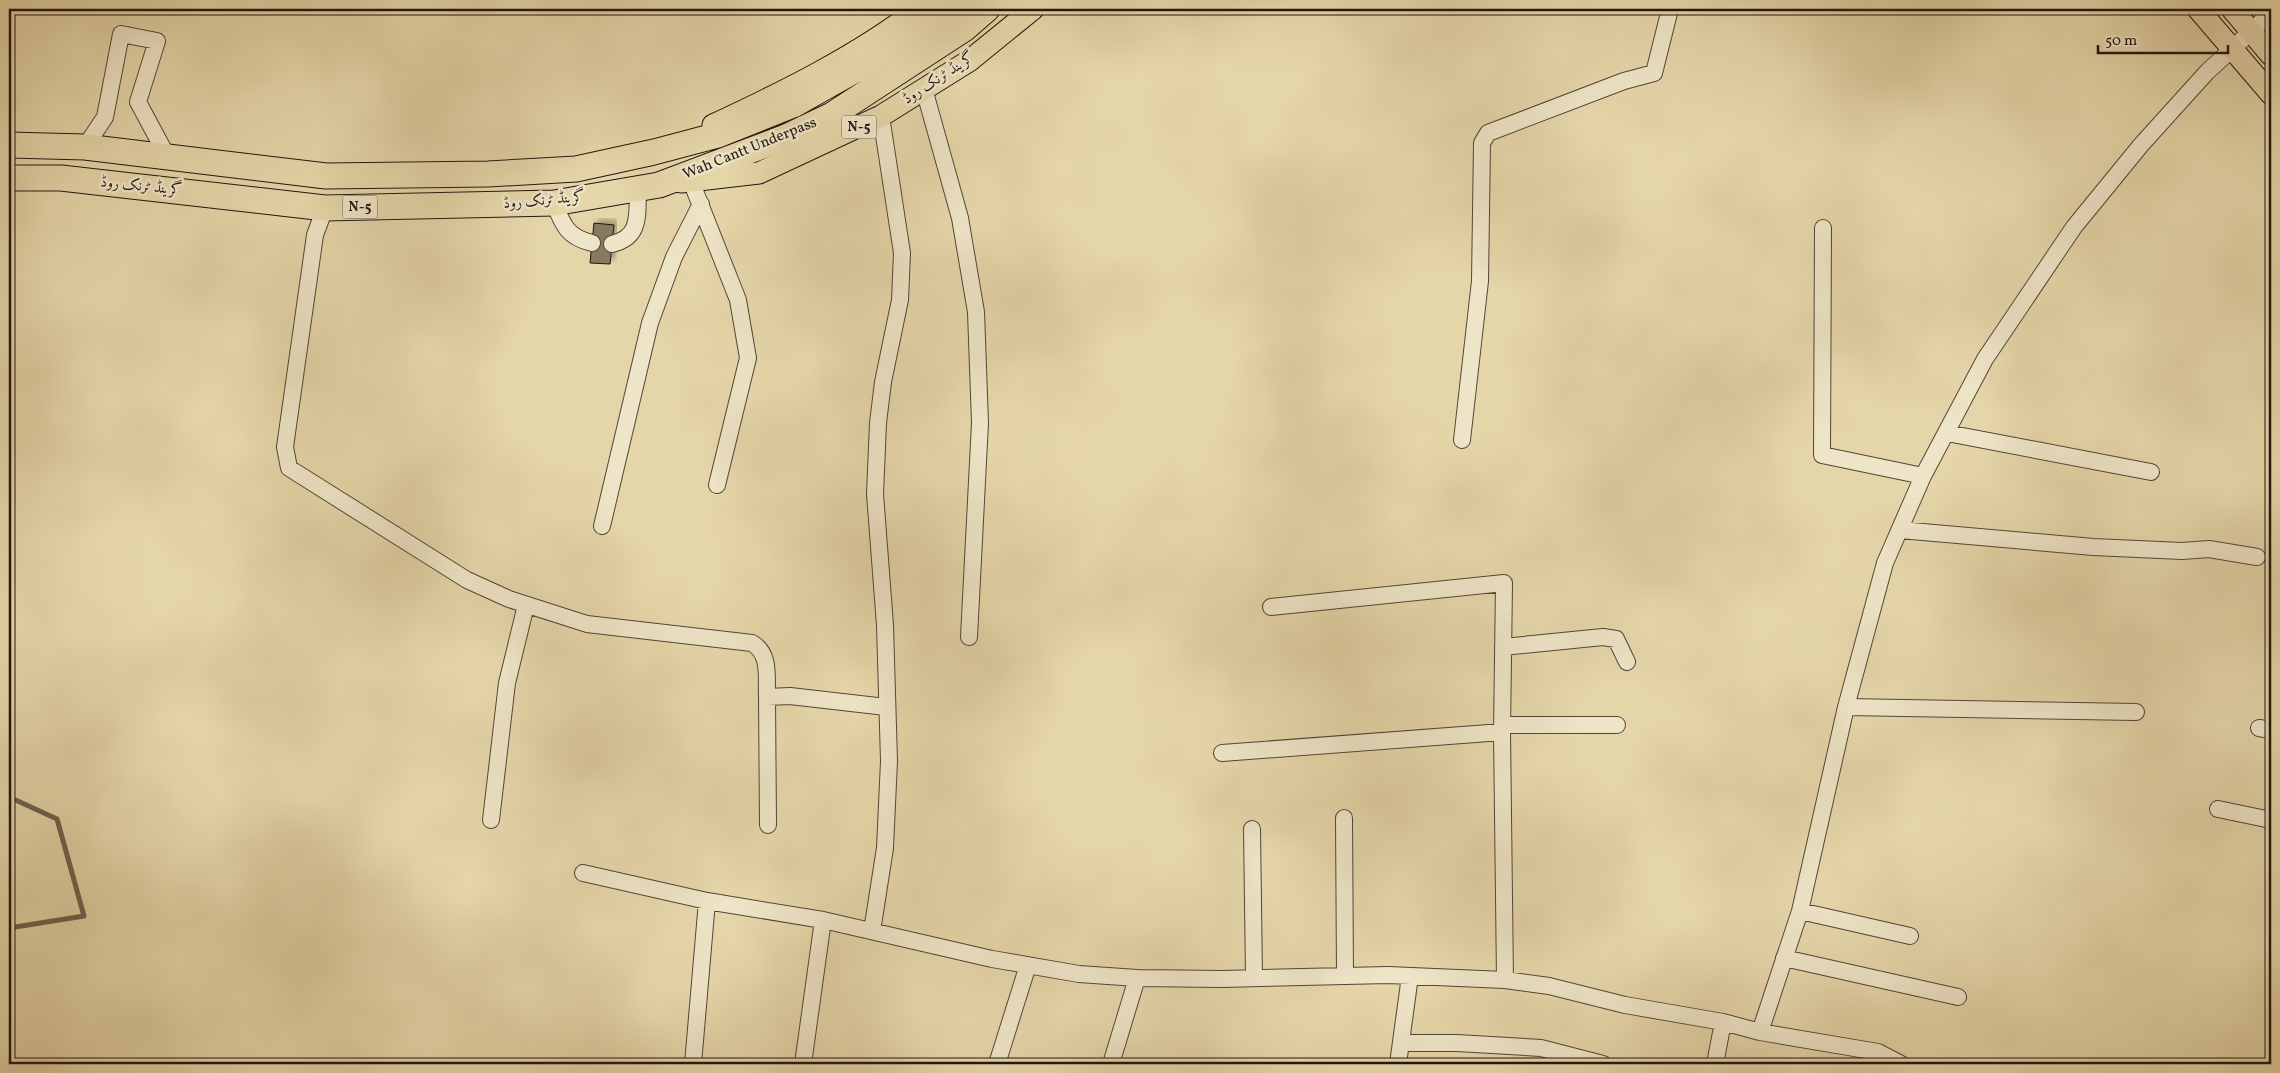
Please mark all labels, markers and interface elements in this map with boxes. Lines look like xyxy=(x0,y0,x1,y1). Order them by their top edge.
scale bar xyxy=(2098,22,2228,54)
text: 50 m xyxy=(2105,31,2137,52)
street label: گرینڈ ٹرنک روڈ xyxy=(898,47,979,110)
street label: Wah Cantt Underpass xyxy=(680,113,820,185)
road number: N-5 xyxy=(842,115,876,138)
street label: گرینڈ ٹرنک روڈ xyxy=(99,171,183,202)
street label: گرینڈ ٹرنک روڈ xyxy=(502,186,586,215)
road number: N-5 xyxy=(342,196,378,218)

